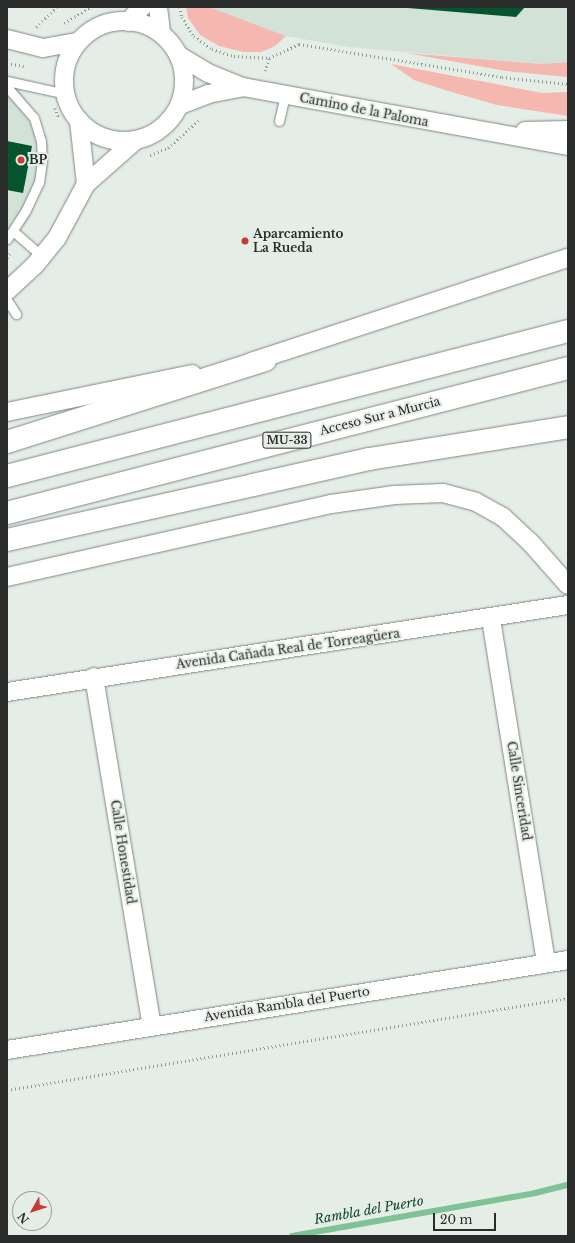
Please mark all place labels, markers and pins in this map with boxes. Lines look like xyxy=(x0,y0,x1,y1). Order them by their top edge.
place label: BP xyxy=(29,153,47,167)
marker: BP xyxy=(16,155,26,165)
place label: Aparcamiento La Rueda xyxy=(253,227,343,255)
marker: Aparcamiento La Rueda xyxy=(240,236,250,246)

